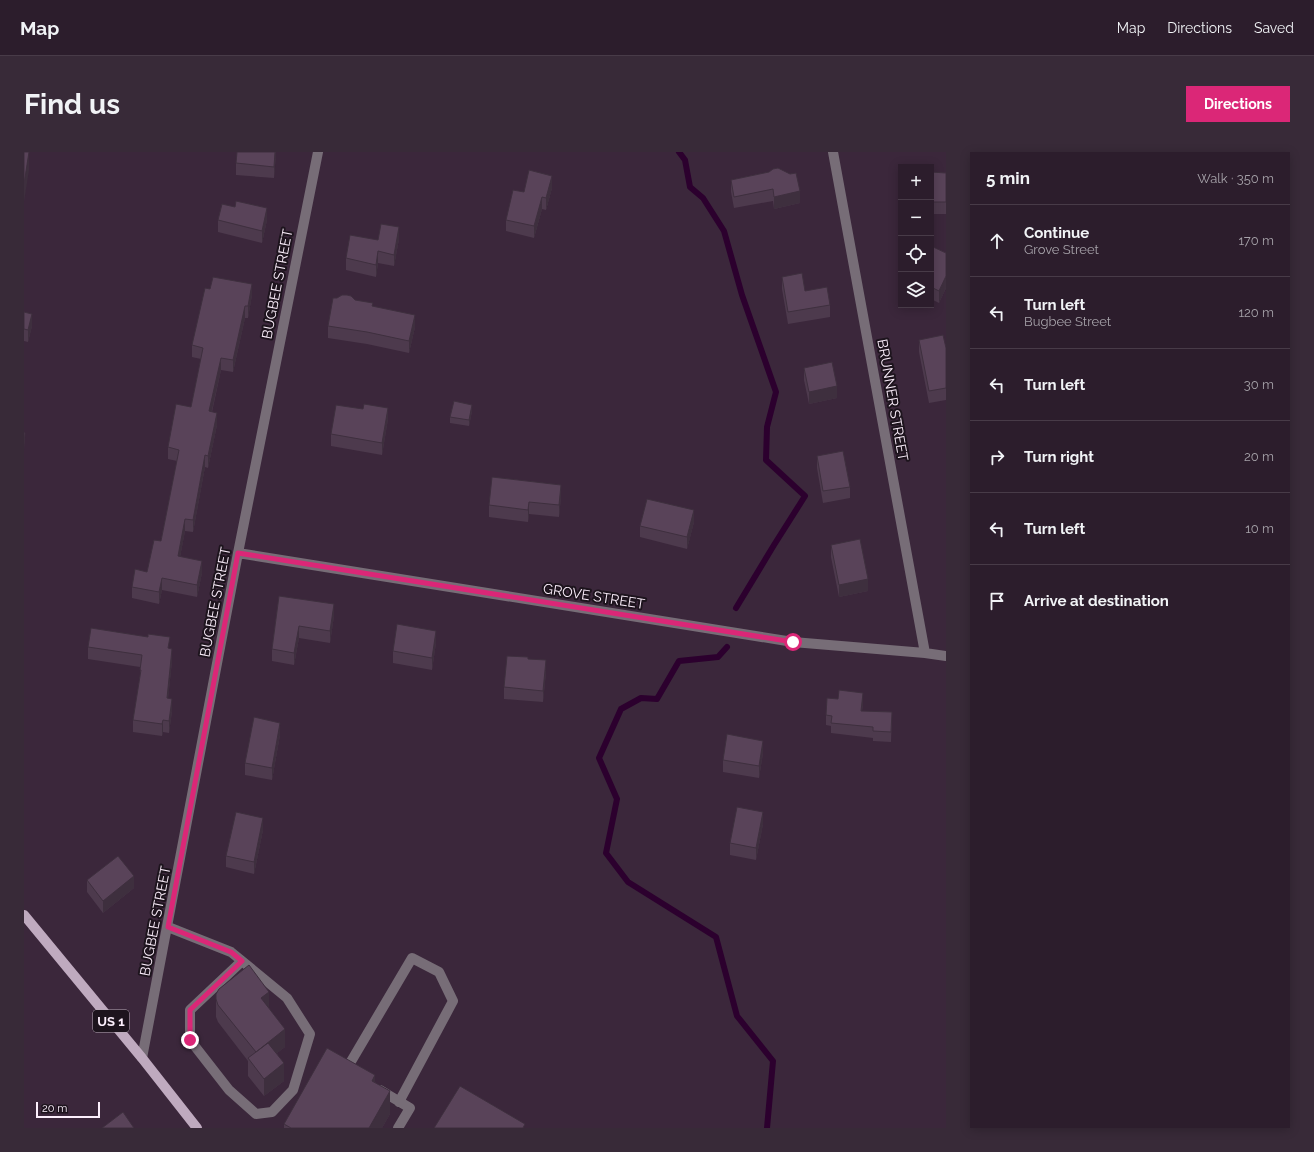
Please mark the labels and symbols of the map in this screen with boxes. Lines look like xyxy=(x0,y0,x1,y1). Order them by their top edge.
street label: BUGBEE STREET xyxy=(258,227,296,340)
street label: BRUNNER STREET xyxy=(874,338,912,463)
street label: BUGBEE STREET xyxy=(196,545,234,658)
street label: GROVE STREET xyxy=(542,580,646,612)
route start xyxy=(784,633,802,651)
street label: BUGBEE STREET xyxy=(136,864,174,977)
road number: US 1 xyxy=(93,1010,129,1032)
route end xyxy=(181,1031,199,1049)
scale bar xyxy=(36,1100,100,1119)

